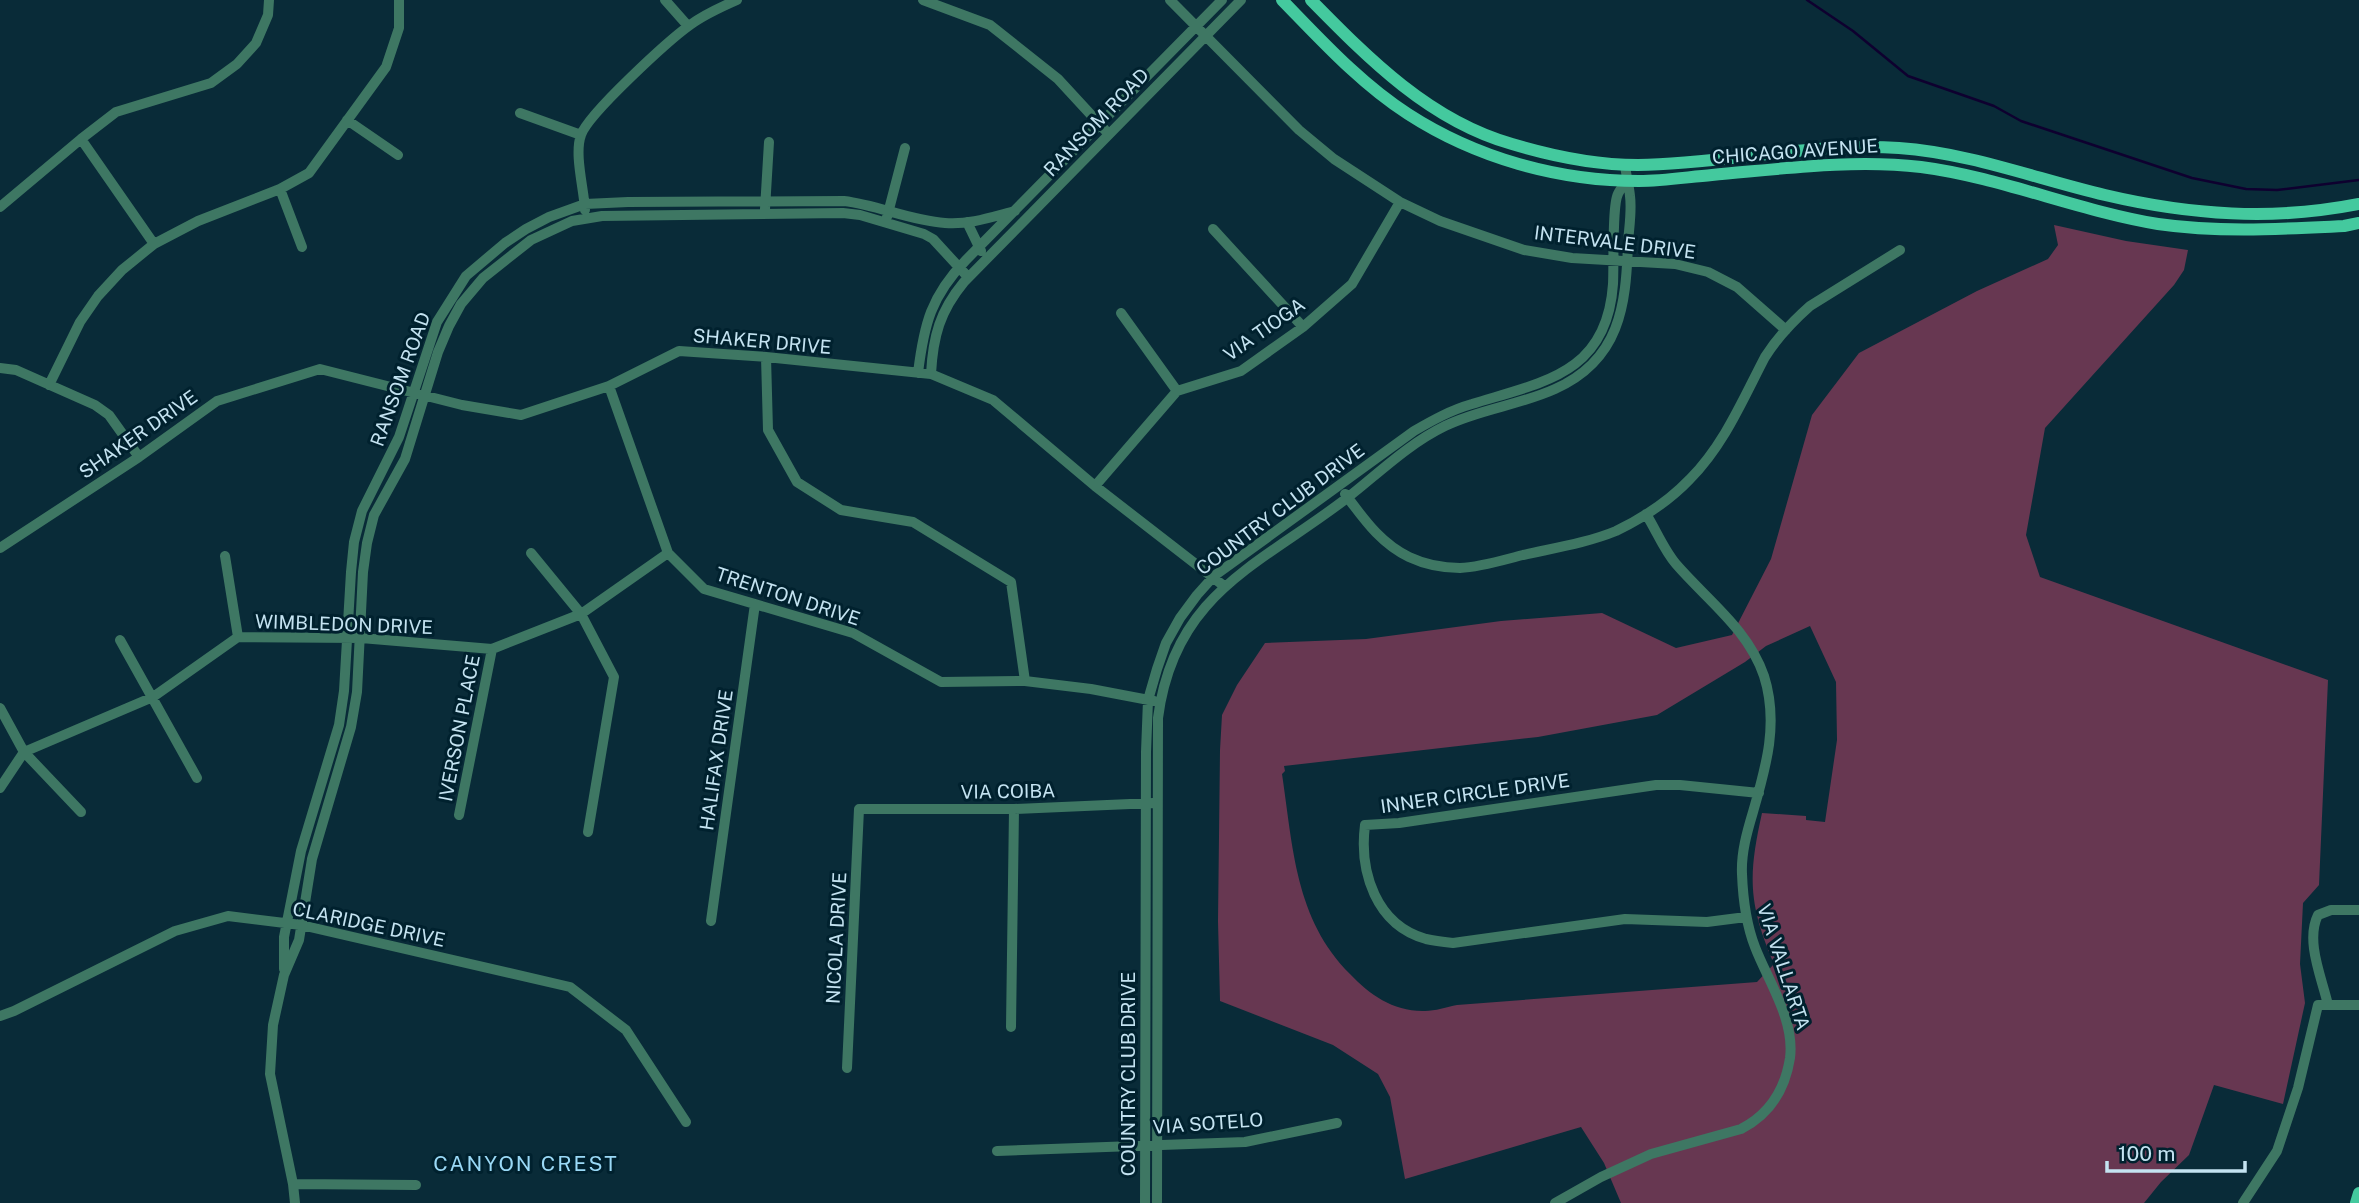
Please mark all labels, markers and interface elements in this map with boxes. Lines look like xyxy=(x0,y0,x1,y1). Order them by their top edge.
street label: RANSOM ROAD xyxy=(1039,64,1153,180)
street label: CHICAGO AVENUE xyxy=(1711,134,1879,168)
street label: INTERVALE DRIVE xyxy=(1533,221,1697,263)
street label: VIA TIOGA xyxy=(1219,293,1309,365)
street label: RANSOM ROAD xyxy=(366,309,434,449)
street label: SHAKER DRIVE xyxy=(692,324,832,358)
street label: SHAKER DRIVE xyxy=(75,385,201,483)
street label: COUNTRY CLUB DRIVE xyxy=(1192,439,1368,579)
street label: TRENTON DRIVE xyxy=(713,562,863,630)
street label: WIMBLEDON DRIVE xyxy=(255,610,433,638)
street label: IVERSON PLACE xyxy=(434,653,484,803)
street label: HALIFAX DRIVE xyxy=(695,688,737,832)
street label: INNER CIRCLE DRIVE xyxy=(1379,769,1571,817)
street label: VIA COIBA xyxy=(960,779,1056,803)
street label: NICOLA DRIVE xyxy=(822,871,850,1005)
street label: CLARIDGE DRIVE xyxy=(291,897,447,951)
street label: VIA VALLARTA xyxy=(1753,901,1815,1033)
street label: COUNTRY CLUB DRIVE xyxy=(1117,972,1139,1176)
street label: VIA SOTELO xyxy=(1152,1108,1264,1138)
scale bar xyxy=(2107,1130,2245,1174)
text: 100 m xyxy=(2118,1141,2175,1166)
district label: CANYON CREST xyxy=(433,1151,619,1176)

